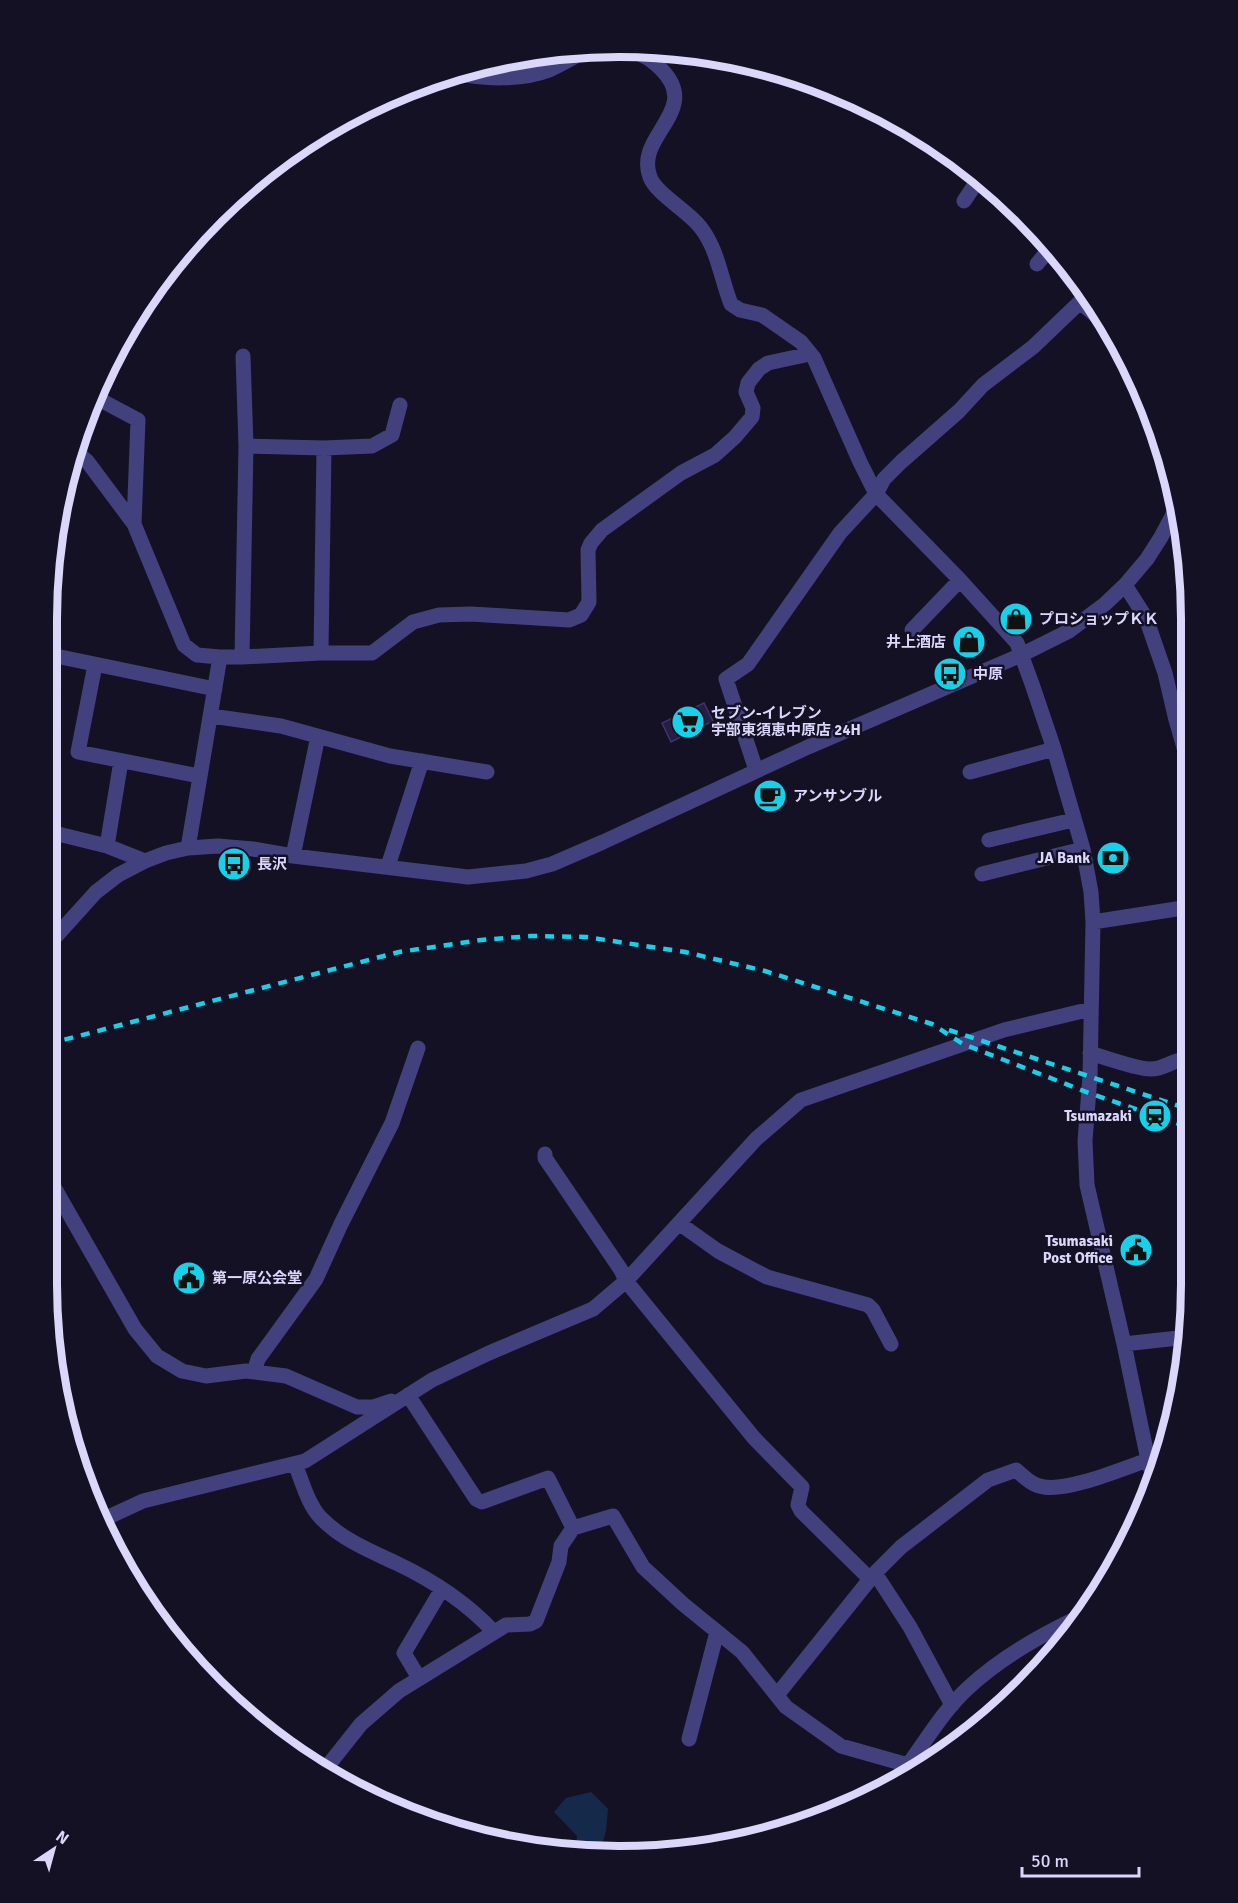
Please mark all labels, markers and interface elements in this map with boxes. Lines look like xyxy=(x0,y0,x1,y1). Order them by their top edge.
shop icon: プロショップＫＫ xyxy=(998,601,1034,637)
place label: プロショップＫＫ xyxy=(1039,610,1159,628)
shop icon: 井上酒店 xyxy=(951,624,987,660)
place label: 井上酒店 xyxy=(886,633,946,651)
bus stop icon: 中原 xyxy=(932,656,968,692)
place label: 中原 xyxy=(973,665,1003,683)
supermarket icon: セブン-イレブン 宇部東須恵中原店 24H xyxy=(670,704,706,740)
place label: セブン-イレブン 宇部東須恵中原店 24H xyxy=(711,704,861,739)
cafe icon: アンサンブル xyxy=(752,778,788,814)
place label: アンサンブル xyxy=(793,787,882,805)
bank icon: JA Bank xyxy=(1095,840,1131,876)
bus stop icon: 長沢 xyxy=(216,846,252,882)
place label: JA Bank xyxy=(1037,849,1090,867)
place label: 長沢 xyxy=(257,855,287,873)
station icon: Tsumazaki xyxy=(1137,1098,1173,1134)
place label: Tsumazaki xyxy=(1064,1107,1132,1125)
place label: Tsumasaki Post Office xyxy=(1043,1232,1113,1267)
public building icon: Tsumasaki Post Office xyxy=(1118,1232,1154,1268)
public building icon: 第一原公会堂 xyxy=(171,1260,207,1296)
place label: 第一原公会堂 xyxy=(212,1269,302,1287)
north arrow xyxy=(24,1819,84,1879)
text: N xyxy=(52,1826,73,1849)
scale bar xyxy=(1022,1840,1139,1878)
text: 50 m xyxy=(1031,1850,1069,1872)

